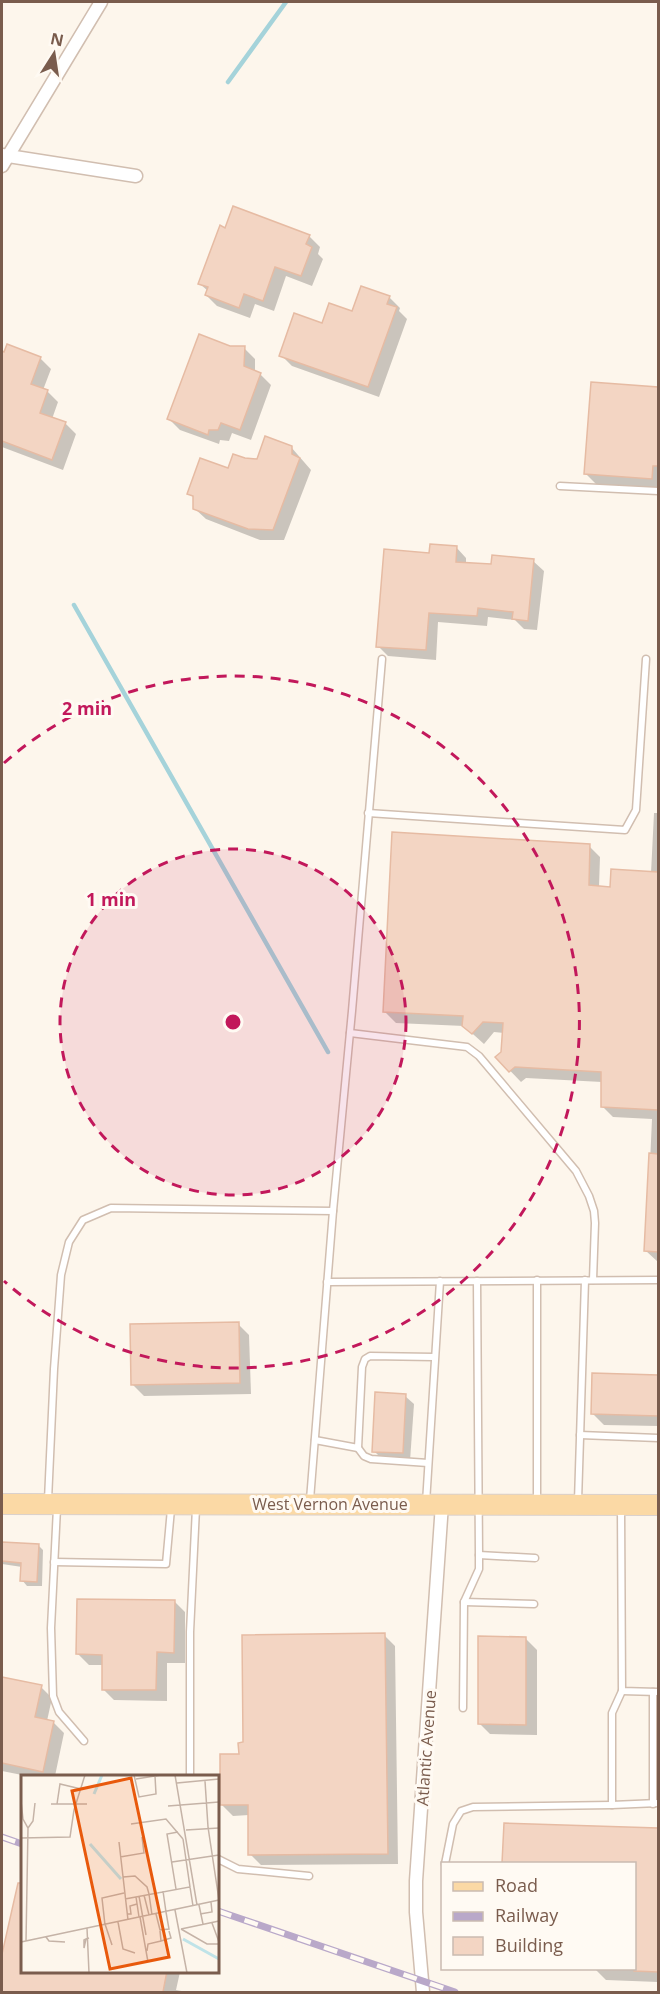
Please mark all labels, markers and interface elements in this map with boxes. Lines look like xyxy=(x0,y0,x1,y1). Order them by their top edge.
north arrow xyxy=(24,24,84,84)
text: N xyxy=(48,27,66,51)
text: 2 min xyxy=(62,696,112,720)
text: 1 min xyxy=(86,887,136,911)
centre of rings xyxy=(223,1012,243,1032)
street label: West Vernon Avenue xyxy=(252,1493,408,1515)
street label: Atlantic Avenue xyxy=(411,1689,441,1807)
inset map xyxy=(21,1775,219,1973)
legend xyxy=(441,1862,636,1970)
text: Road xyxy=(495,1873,538,1897)
text: Railway xyxy=(495,1903,559,1927)
text: Building xyxy=(495,1933,563,1957)

